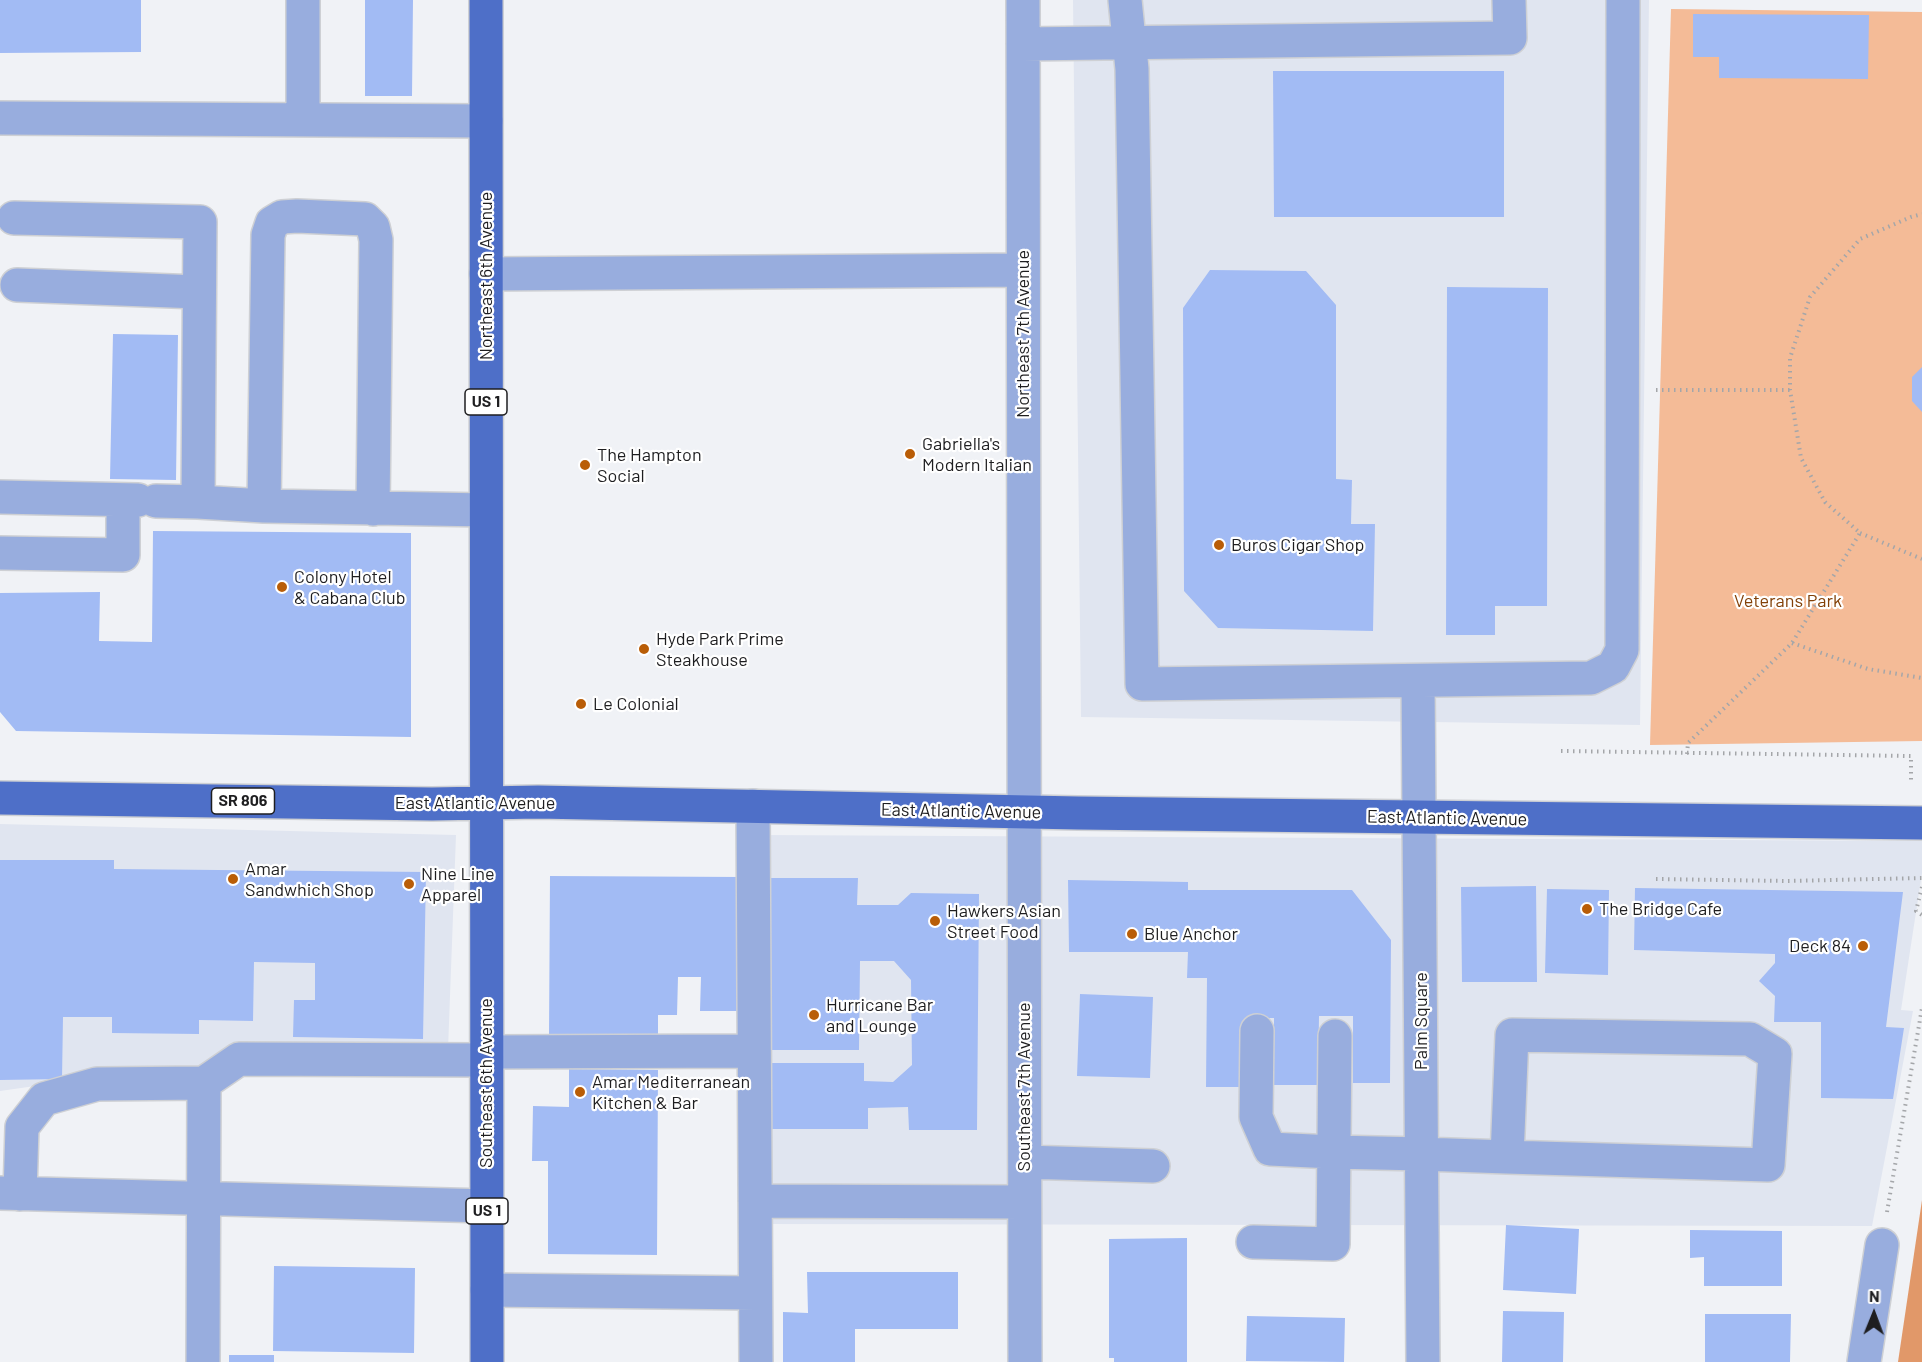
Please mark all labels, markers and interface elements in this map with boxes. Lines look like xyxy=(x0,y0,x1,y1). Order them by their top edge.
street label: Northeast 6th Avenue xyxy=(475,192,497,360)
street label: Northeast 7th Avenue xyxy=(1012,250,1034,418)
road number: US 1 xyxy=(465,389,507,415)
place label: Gabriella's Modern Italian xyxy=(922,433,1032,476)
place label: The Hampton Social xyxy=(597,444,702,486)
marker: Gabriella's Modern Italian xyxy=(903,447,917,461)
marker: The Hampton Social xyxy=(578,458,592,472)
place label: Buros Cigar Shop xyxy=(1231,534,1365,556)
marker: Buros Cigar Shop xyxy=(1212,538,1226,552)
place label: Colony Hotel & Cabana Club xyxy=(294,566,406,608)
marker: Colony Hotel & Cabana Club xyxy=(275,580,289,594)
park label: Veterans Park xyxy=(1734,590,1842,612)
place label: Hyde Park Prime Steakhouse xyxy=(656,628,784,670)
marker: Hyde Park Prime Steakhouse xyxy=(637,642,651,656)
place label: Le Colonial xyxy=(593,693,679,715)
marker: Le Colonial xyxy=(574,697,588,711)
road number: SR 806 xyxy=(212,788,274,814)
street label: East Atlantic Avenue xyxy=(395,792,555,814)
street label: East Atlantic Avenue xyxy=(881,799,1041,823)
street label: East Atlantic Avenue xyxy=(1367,806,1527,830)
place label: Amar Sandwhich Shop xyxy=(245,858,374,900)
place label: Nine Line Apparel xyxy=(421,863,495,906)
marker: Amar Sandwhich Shop xyxy=(226,872,240,886)
marker: Nine Line Apparel xyxy=(402,877,416,891)
place label: The Bridge Cafe xyxy=(1599,898,1722,920)
place label: Hawkers Asian Street Food xyxy=(947,900,1061,942)
marker: The Bridge Cafe xyxy=(1580,902,1594,916)
marker: Hawkers Asian Street Food xyxy=(928,914,942,928)
place label: Blue Anchor xyxy=(1144,923,1238,945)
marker: Blue Anchor xyxy=(1125,927,1139,941)
place label: Deck 84 xyxy=(1789,935,1851,957)
marker: Deck 84 xyxy=(1856,939,1870,953)
street label: Palm Square xyxy=(1410,972,1432,1070)
place label: Hurricane Bar and Lounge xyxy=(826,994,933,1036)
street label: Southeast 6th Avenue xyxy=(475,998,497,1168)
street label: Southeast 7th Avenue xyxy=(1013,1002,1035,1172)
marker: Hurricane Bar and Lounge xyxy=(807,1008,821,1022)
place label: Amar Mediterranean Kitchen & Bar xyxy=(592,1071,750,1114)
marker: Amar Mediterranean Kitchen & Bar xyxy=(573,1085,587,1099)
road number: US 1 xyxy=(466,1198,508,1224)
north arrow xyxy=(1844,1284,1904,1344)
text: N xyxy=(1869,1286,1880,1305)

